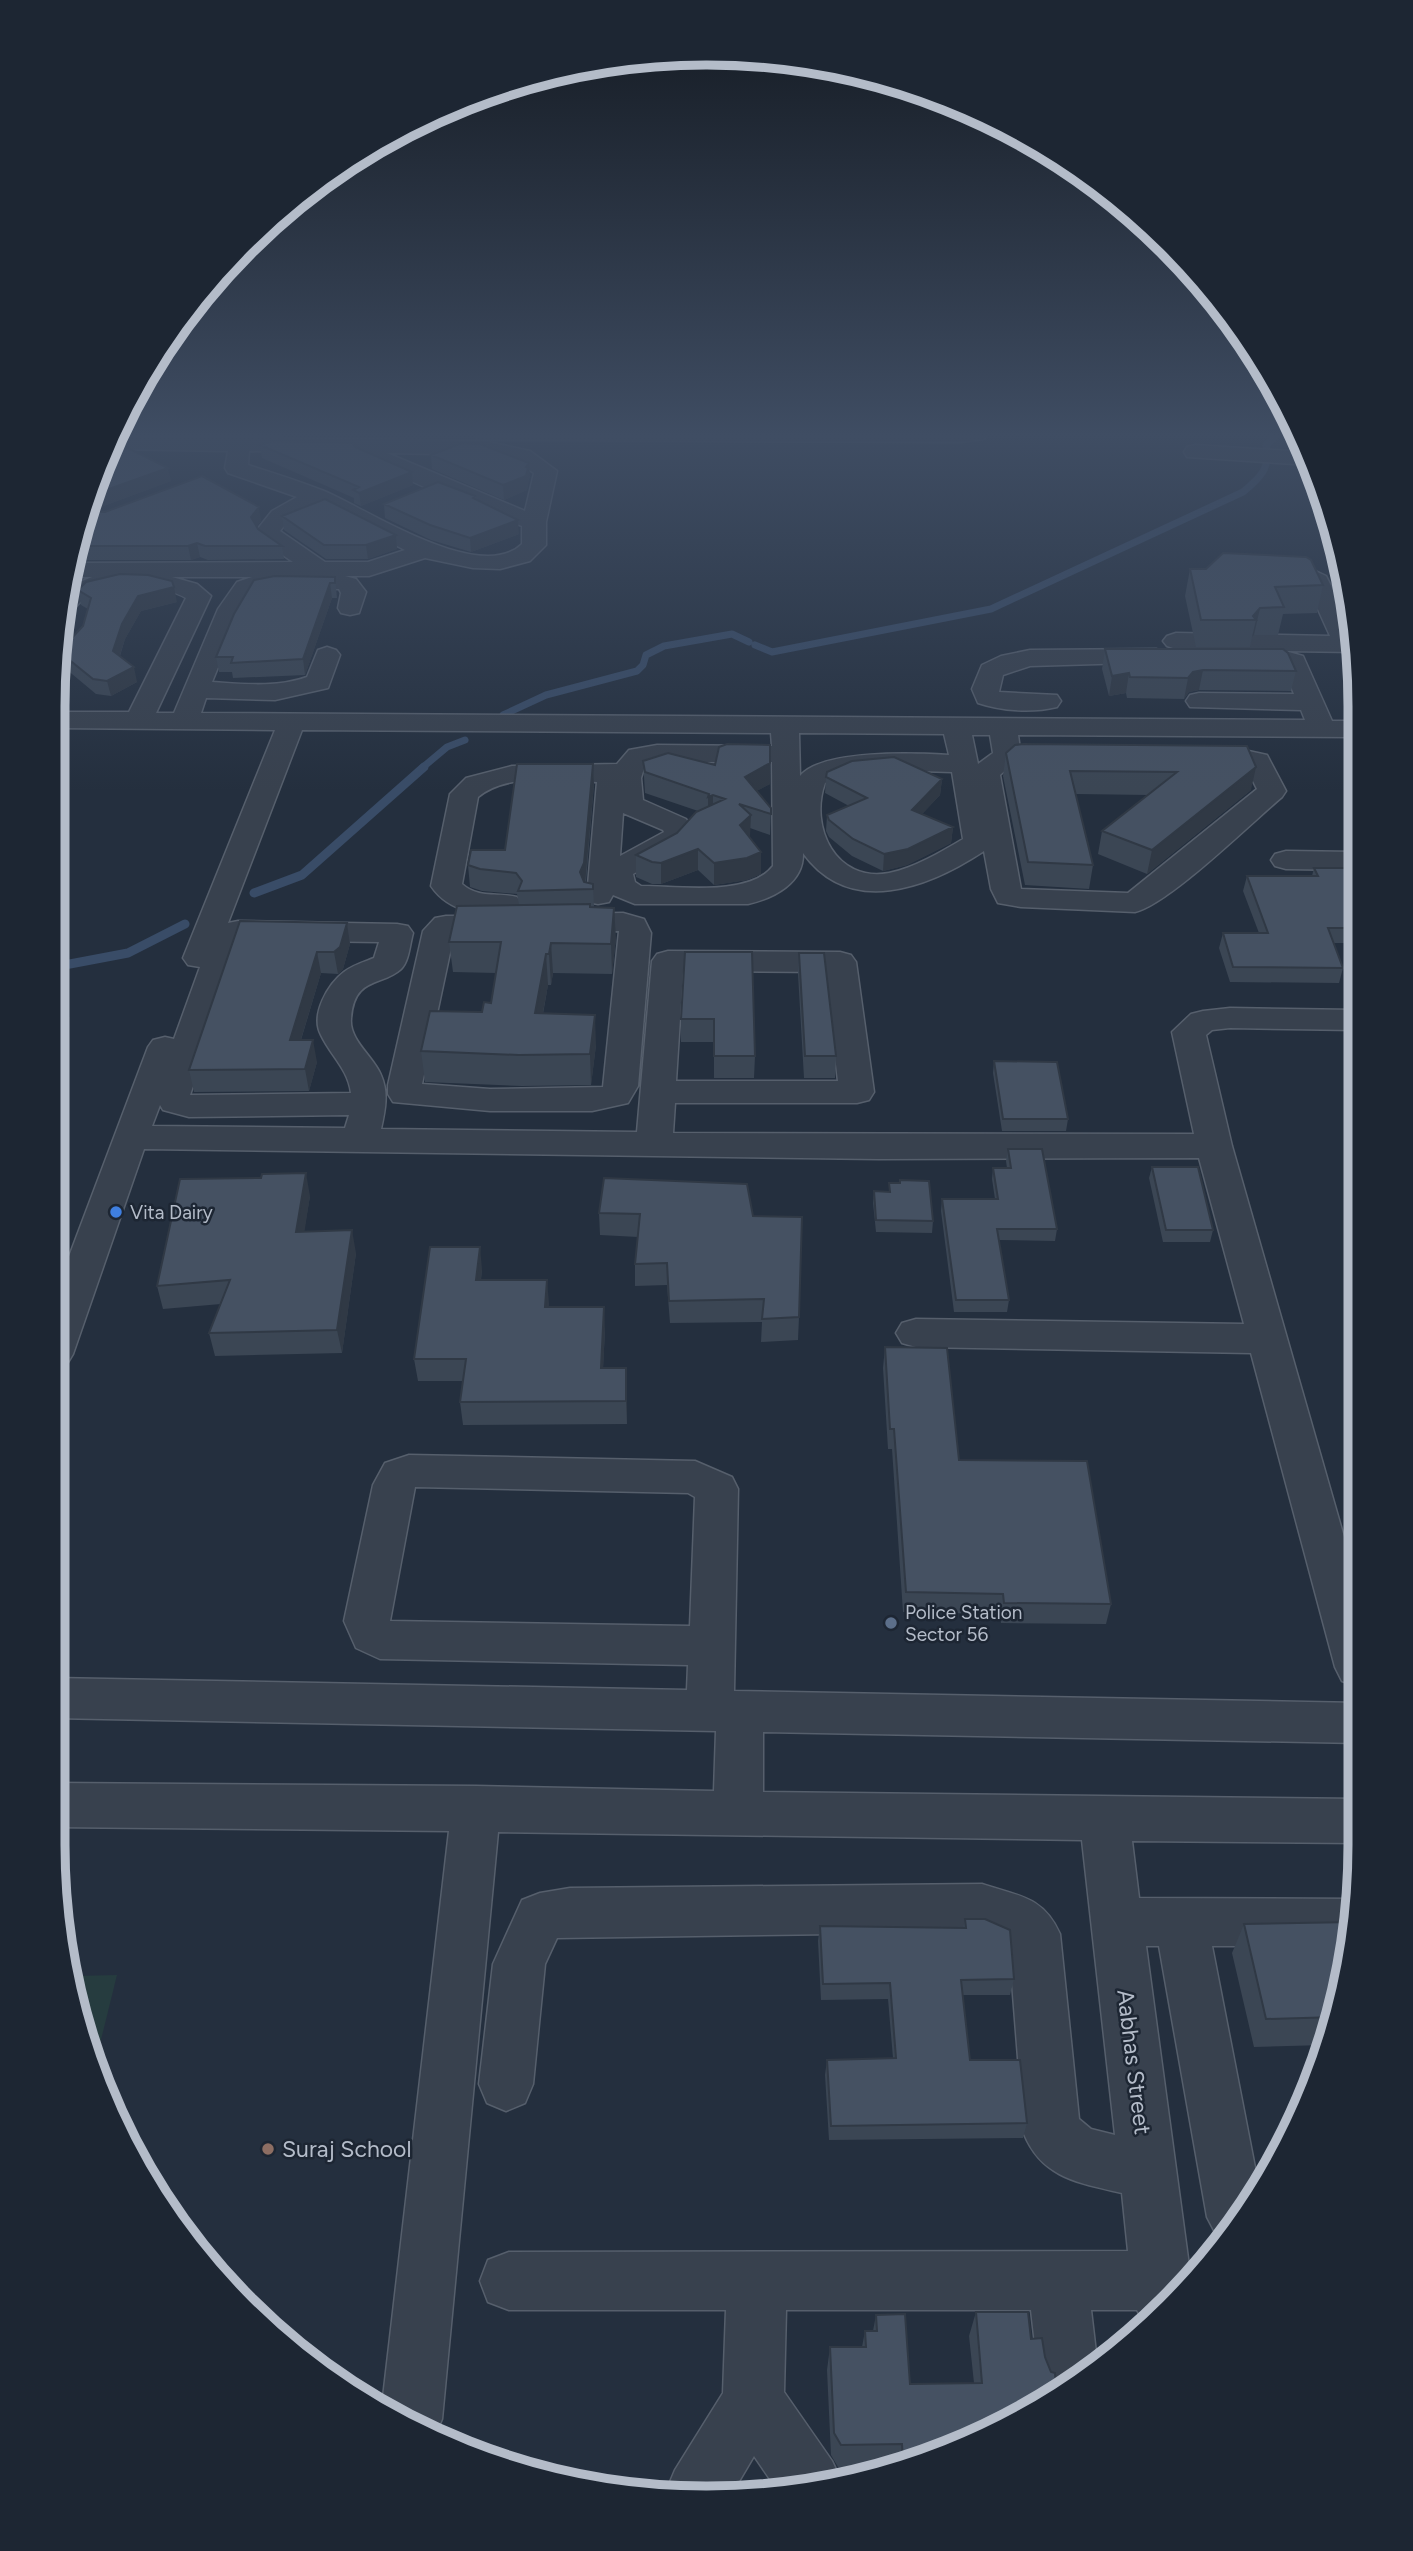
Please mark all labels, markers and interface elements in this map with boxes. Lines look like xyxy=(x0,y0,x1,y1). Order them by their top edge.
place label: Vita Dairy xyxy=(130,1201,213,1224)
marker: Vita Dairy xyxy=(108,1204,124,1220)
place label: Police Station Sector 56 xyxy=(905,1601,1022,1646)
marker: Police Station Sector 56 xyxy=(883,1615,899,1631)
street label: Aabhas Street xyxy=(1111,1988,1157,2136)
place label: Suraj School xyxy=(282,2135,411,2163)
marker: Suraj School xyxy=(260,2141,276,2157)

